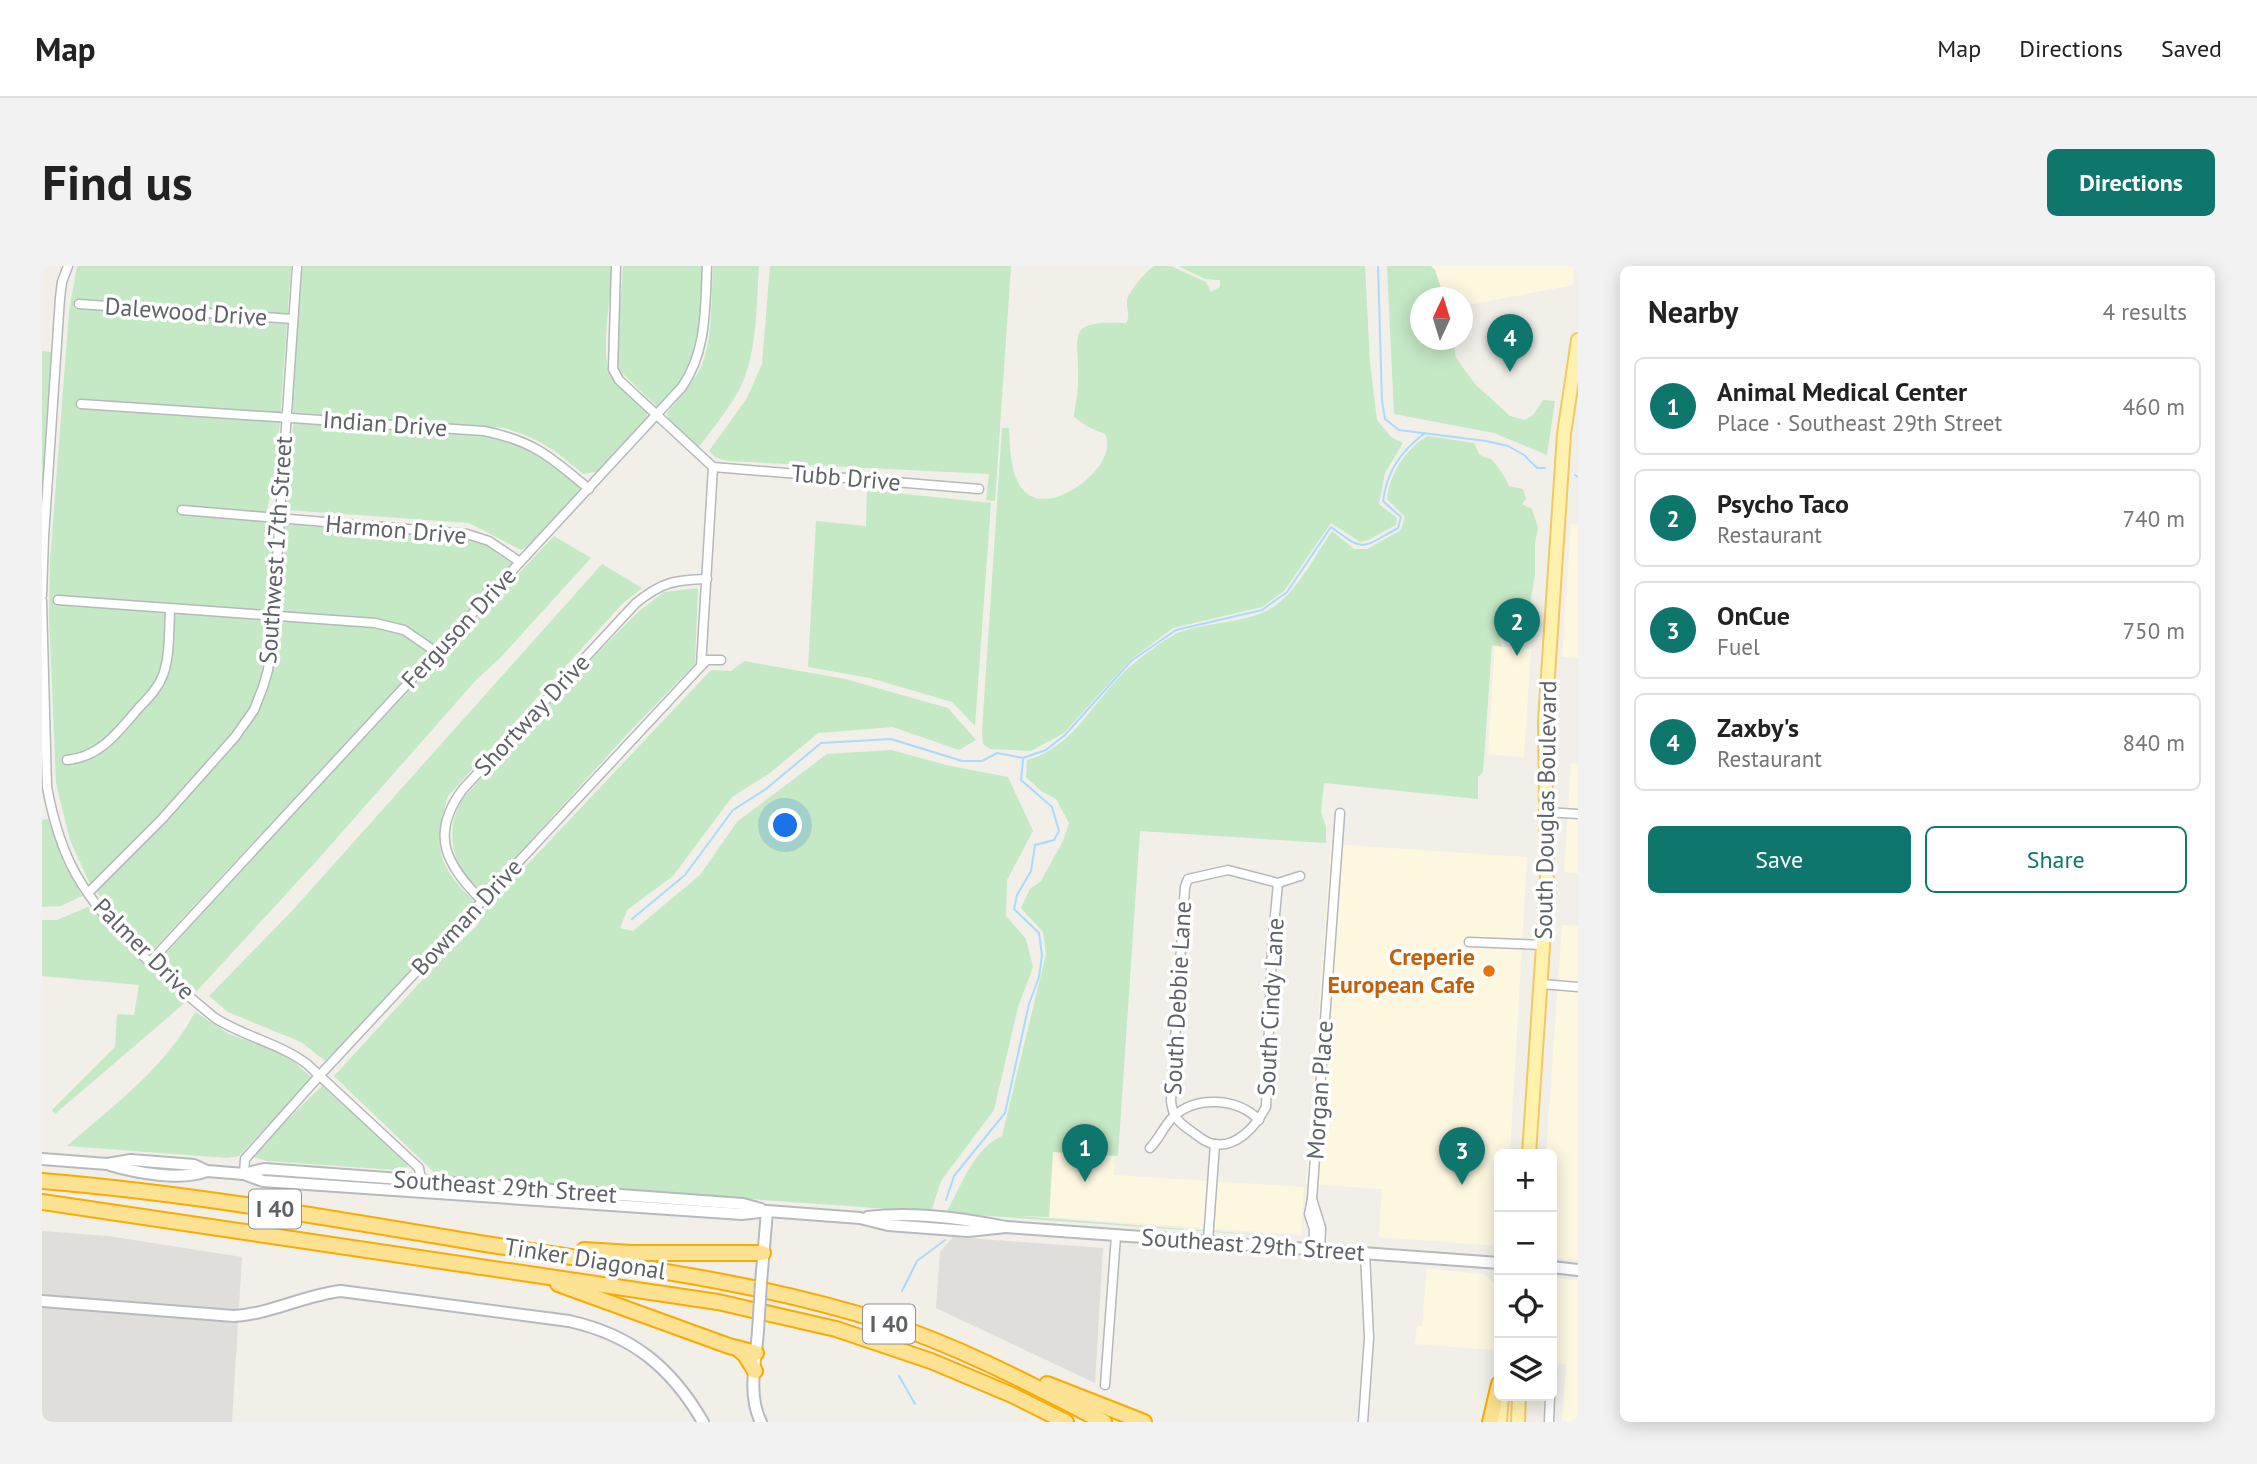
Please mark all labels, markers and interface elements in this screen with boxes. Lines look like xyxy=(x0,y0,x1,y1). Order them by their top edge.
text: Map xyxy=(35,27,96,70)
text: Map xyxy=(1937,33,1981,64)
text: Directions xyxy=(2019,33,2123,64)
text: Saved xyxy=(2161,33,2222,64)
button: Directions xyxy=(2047,149,2215,216)
text: Find us xyxy=(42,150,193,214)
north arrow xyxy=(1410,287,1473,350)
street label: Dalewood Drive xyxy=(104,290,268,333)
text: Nearby xyxy=(1648,292,1738,331)
text: 4 results xyxy=(2103,297,2187,326)
pin: 4 xyxy=(1487,314,1533,372)
text: Animal Medical Center xyxy=(1717,375,1967,408)
text: 1 xyxy=(1666,392,1680,421)
text: 460 m xyxy=(2123,392,2185,421)
street label: Indian Drive xyxy=(322,404,448,443)
text: Place · Southeast 29th Street xyxy=(1717,408,2002,437)
street label: Southwest 17th Street xyxy=(252,435,299,665)
street label: Tubb Drive xyxy=(790,457,902,498)
text: Psycho Taco xyxy=(1717,487,1849,520)
text: 2 xyxy=(1666,504,1680,533)
text: 740 m xyxy=(2123,504,2185,533)
street label: Harmon Drive xyxy=(324,508,468,551)
text: Restaurant xyxy=(1717,520,1822,549)
street label: Ferguson Drive xyxy=(394,560,523,695)
pin: 2 xyxy=(1494,598,1540,656)
text: OnCue xyxy=(1717,599,1790,632)
text: 3 xyxy=(1666,616,1680,645)
text: 750 m xyxy=(2123,616,2185,645)
text: Fuel xyxy=(1717,632,1760,661)
street label: Shortway Drive xyxy=(467,647,596,782)
street label: South Douglas Boulevard xyxy=(1528,680,1563,940)
text: Zaxby's xyxy=(1717,711,1799,744)
text: 4 xyxy=(1666,728,1680,757)
text: 840 m xyxy=(2123,728,2185,757)
text: Restaurant xyxy=(1717,744,1822,773)
your location xyxy=(768,808,802,842)
button: Save xyxy=(1648,826,1911,893)
button: Share xyxy=(1925,826,2187,893)
street label: Bowman Drive xyxy=(405,852,529,982)
street label: Palmer Drive xyxy=(87,891,202,1006)
street label: South Debbie Lane xyxy=(1157,900,1198,1096)
street label: South Cindy Lane xyxy=(1250,917,1291,1097)
place label: Creperie European Cafe xyxy=(1328,941,1475,1000)
marker: Creperie European Cafe xyxy=(1481,963,1497,979)
street label: Morgan Place xyxy=(1299,1019,1340,1160)
pin: 1 xyxy=(1062,1124,1108,1182)
pin: 3 xyxy=(1439,1127,1485,1185)
map controls xyxy=(1494,1149,1557,1401)
button: + xyxy=(1494,1149,1557,1212)
street label: Southeast 29th Street xyxy=(392,1163,618,1210)
road number: I 40 xyxy=(249,1190,301,1228)
button: − xyxy=(1494,1212,1557,1275)
street label: Southeast 29th Street xyxy=(1140,1221,1366,1268)
street label: Tinker Diagonal xyxy=(502,1230,668,1287)
button: locate xyxy=(1494,1275,1557,1338)
road number: I 40 xyxy=(863,1304,915,1344)
button: layers xyxy=(1494,1338,1557,1401)

